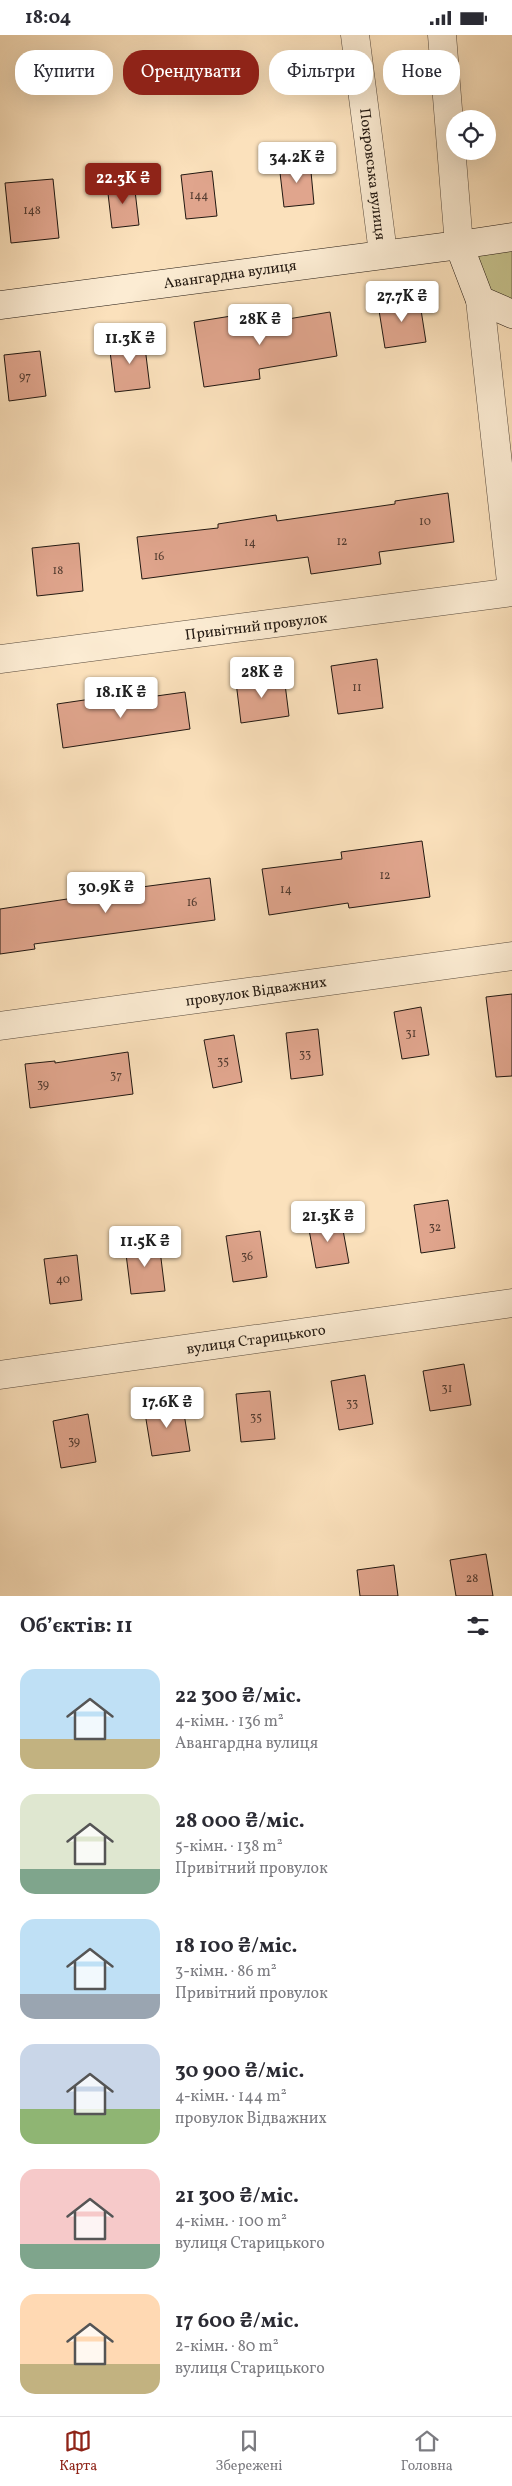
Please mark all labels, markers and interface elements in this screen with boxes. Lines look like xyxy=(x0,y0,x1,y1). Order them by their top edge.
text: 18:04 xyxy=(25,5,71,31)
chip: Купити xyxy=(15,50,113,95)
chip: Орендувати xyxy=(123,50,259,95)
chip: Фільтри xyxy=(269,50,373,95)
chip: Нове xyxy=(383,50,460,95)
street label: Покровська вулиця xyxy=(353,107,390,242)
map controls xyxy=(446,110,496,160)
button: locate xyxy=(446,110,496,160)
pin: 34.2K ₴ xyxy=(251,141,343,184)
text: 34.2K ₴ xyxy=(269,147,325,169)
pin: 22.3K ₴ xyxy=(77,163,169,205)
text: 22.3K ₴ xyxy=(96,168,150,190)
house number: 144 xyxy=(190,188,208,204)
house number: 148 xyxy=(23,203,41,219)
street label: Авангардна вулиця xyxy=(162,256,298,295)
pin: 27.7K ₴ xyxy=(356,281,448,323)
text: 27.7K ₴ xyxy=(377,286,427,308)
pin: 28K ₴ xyxy=(225,303,295,346)
text: 28K ₴ xyxy=(239,309,281,331)
pin: 11.3K ₴ xyxy=(84,323,176,365)
text: 11.3K ₴ xyxy=(105,328,155,350)
house number: 97 xyxy=(19,369,31,385)
house number: 10 xyxy=(419,514,431,530)
house number: 12 xyxy=(336,534,348,550)
house number: 14 xyxy=(244,535,256,551)
house number: 16 xyxy=(154,549,164,565)
house number: 18 xyxy=(53,563,63,579)
street label: Привітний провулок xyxy=(184,608,328,647)
pin: 28K ₴ xyxy=(227,657,297,699)
text: 28K ₴ xyxy=(241,662,283,684)
pin: 18.1K ₴ xyxy=(75,677,167,719)
house number: 11 xyxy=(352,680,362,696)
text: 18.1K ₴ xyxy=(96,682,146,704)
house number: 12 xyxy=(379,868,391,884)
pin: 30.9K ₴ xyxy=(60,871,152,914)
text: 30.9K ₴ xyxy=(78,877,134,899)
house number: 14 xyxy=(280,882,292,898)
house number: 16 xyxy=(187,895,197,911)
street label: провулок Відважних xyxy=(184,972,328,1013)
house number: 31 xyxy=(406,1026,416,1042)
house number: 33 xyxy=(299,1047,311,1063)
house number: 35 xyxy=(217,1054,229,1070)
house number: 37 xyxy=(110,1068,122,1084)
house number: 39 xyxy=(37,1077,49,1093)
pin: 21.3K ₴ xyxy=(282,1201,374,1243)
text: 21.3K ₴ xyxy=(302,1206,354,1228)
house number: 32 xyxy=(429,1220,441,1236)
pin: 11.5K ₴ xyxy=(99,1225,191,1268)
text: 11.5K ₴ xyxy=(120,1231,170,1253)
house number: 36 xyxy=(241,1249,253,1265)
house number: 40 xyxy=(56,1272,70,1288)
street label: вулиця Старицького xyxy=(185,1320,327,1361)
house number: 31 xyxy=(442,1381,452,1397)
pin: 17.6K ₴ xyxy=(121,1387,213,1429)
text: 17.6K ₴ xyxy=(142,1392,192,1414)
house number: 33 xyxy=(346,1396,358,1412)
house number: 35 xyxy=(250,1410,262,1426)
house number: 39 xyxy=(68,1434,80,1450)
house number: 28 xyxy=(466,1571,478,1587)
text: Об’єктів: 11 xyxy=(20,1612,133,1641)
icon: filters xyxy=(464,1612,492,1640)
text: 22 300 ₴/міс. xyxy=(175,1682,301,1711)
icon: home xyxy=(60,1689,120,1749)
text: 4-кімн. · 136 m² xyxy=(175,1711,284,1733)
text: Авангардна вулиця xyxy=(175,1733,318,1755)
text: 28 000 ₴/міс. xyxy=(175,1807,305,1836)
icon: home xyxy=(60,1814,120,1874)
text: 5-кімн. · 138 m² xyxy=(175,1836,283,1858)
text: Привітний провулок xyxy=(175,1858,328,1880)
text: 18 100 ₴/міс. xyxy=(175,1932,298,1961)
icon: home xyxy=(60,1939,120,1999)
text: 3-кімн. · 86 m² xyxy=(175,1961,277,1983)
text: Привітний провулок xyxy=(175,1983,328,2005)
text: 30 900 ₴/міс. xyxy=(175,2057,304,2086)
icon: home xyxy=(60,2064,120,2124)
text: 4-кімн. · 144 m² xyxy=(175,2086,287,2108)
text: провулок Відважних xyxy=(175,2108,327,2130)
text: 21 300 ₴/міс. xyxy=(175,2182,299,2211)
icon: home xyxy=(60,2189,120,2249)
text: 4-кімн. · 100 m² xyxy=(175,2211,287,2233)
text: вулиця Старицького xyxy=(175,2233,325,2255)
text: 17 600 ₴/міс. xyxy=(175,2307,299,2336)
icon: home xyxy=(60,2314,120,2374)
text: 2-кімн. · 80 m² xyxy=(175,2336,279,2358)
text: вулиця Старицького xyxy=(175,2358,325,2380)
tab: Карта xyxy=(59,2427,97,2476)
tab: Збережені xyxy=(215,2427,282,2476)
tab: Головна xyxy=(401,2427,453,2476)

